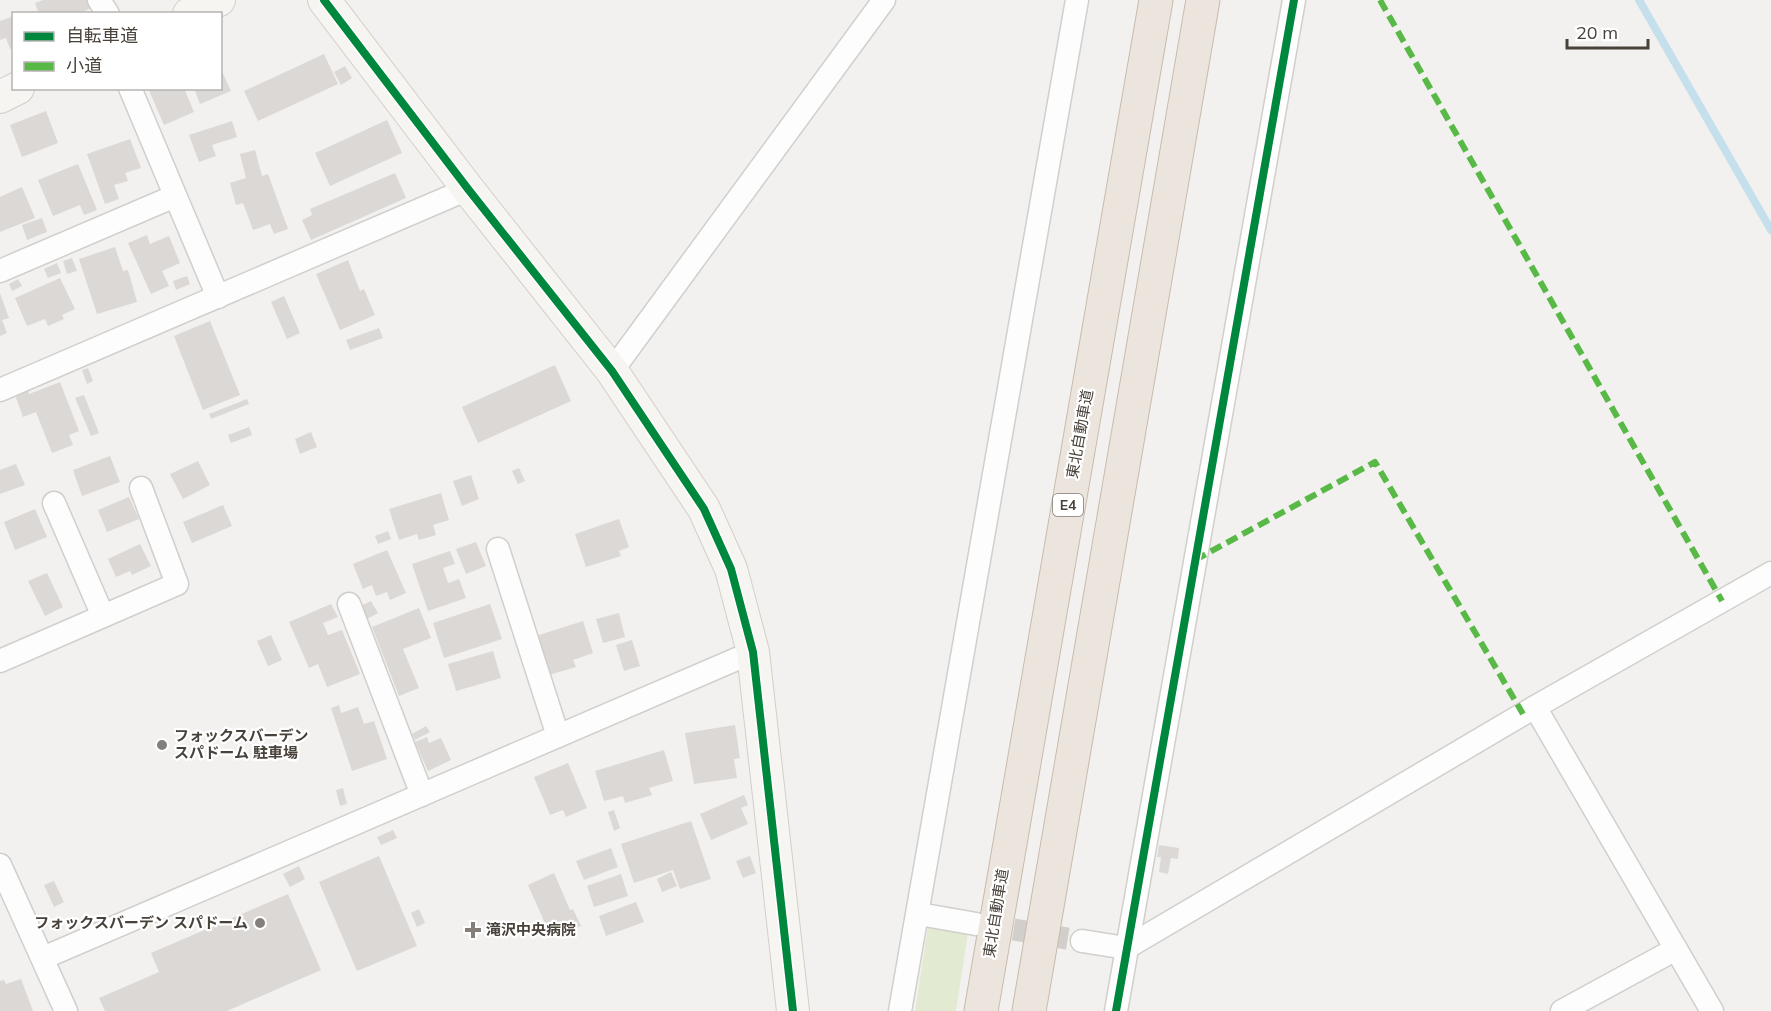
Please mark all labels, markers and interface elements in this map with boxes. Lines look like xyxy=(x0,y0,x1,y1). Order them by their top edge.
legend xyxy=(12,12,222,90)
scale bar xyxy=(1567,12,1648,50)
text: 20 m xyxy=(1576,21,1618,44)
text: 自転車道 xyxy=(66,24,138,47)
text: 小道 xyxy=(66,54,102,77)
street label: 東北自動車道 xyxy=(1062,388,1097,480)
road number: E4 xyxy=(1053,494,1083,516)
place label: フォックスバーデン スパドーム 駐車場 xyxy=(174,726,309,762)
marker: フォックスバーデン スパドーム 駐車場 xyxy=(155,738,169,752)
street label: 東北自動車道 xyxy=(979,867,1012,959)
place label: フォックスバーデン スパドーム xyxy=(34,913,248,932)
marker: フォックスバーデン スパドーム xyxy=(253,916,267,930)
place label: 滝沢中央病院 xyxy=(486,920,576,939)
marker: 滝沢中央病院 xyxy=(464,921,482,939)

